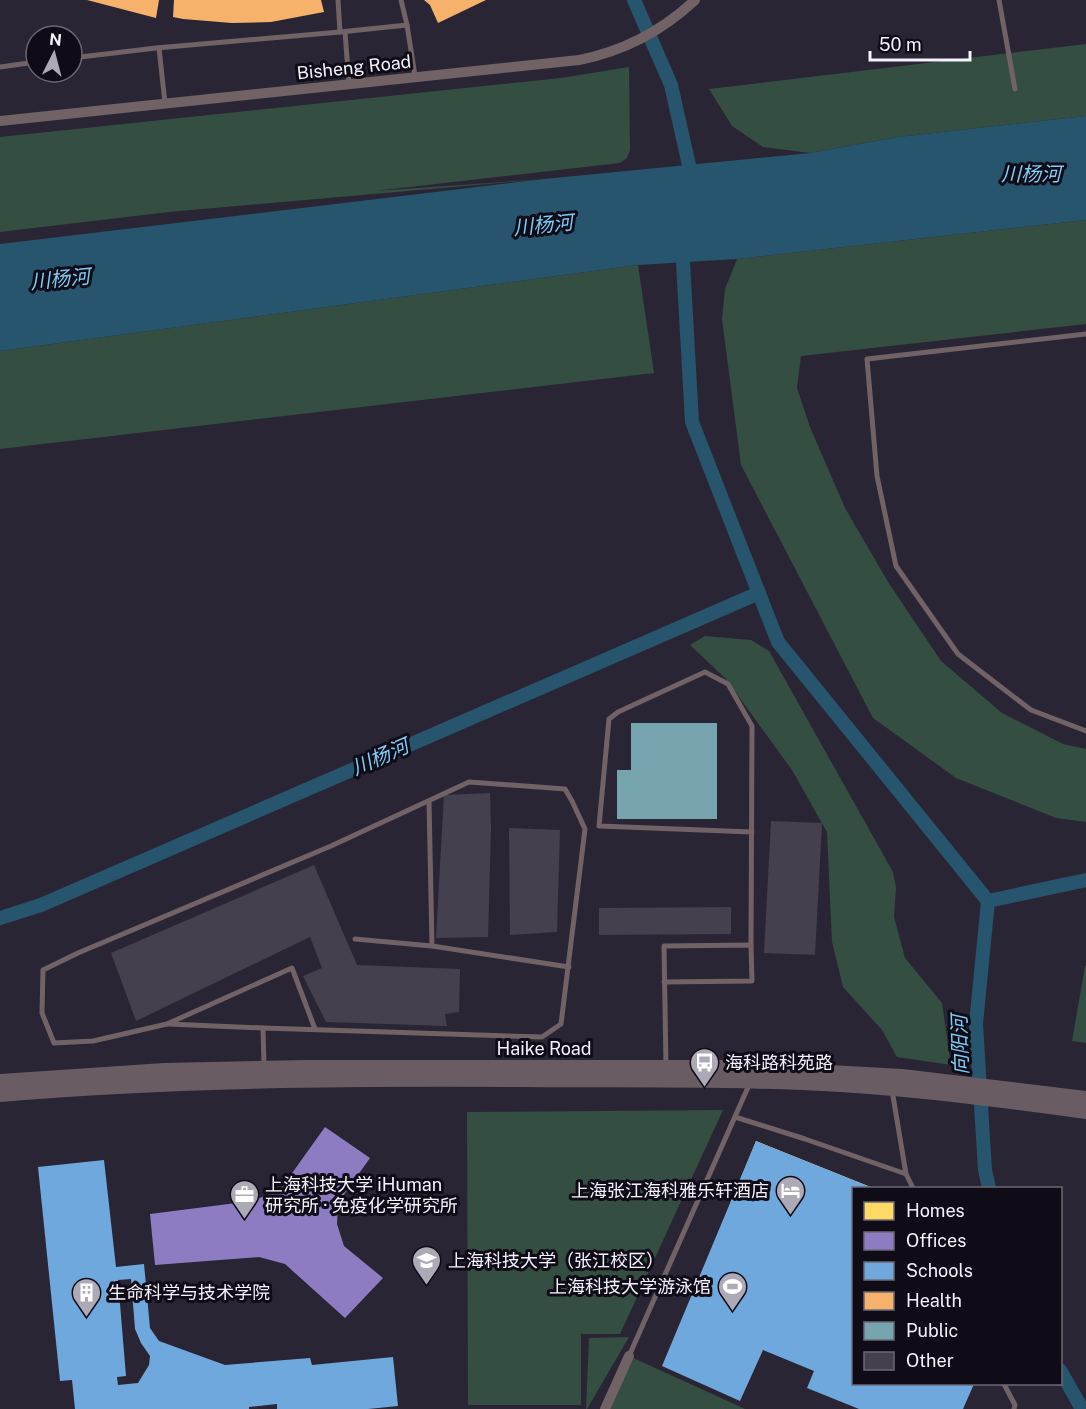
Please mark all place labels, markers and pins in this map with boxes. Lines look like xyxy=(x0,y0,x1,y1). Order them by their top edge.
bus stop icon: 海科路科苑路 xyxy=(688,1046,720,1088)
place label: 海科路科苑路 xyxy=(725,1052,833,1073)
place label: 上海科技大学 iHuman 研究所 · 免疫化学研究所 xyxy=(265,1174,458,1216)
hotel icon: 上海张江海科雅乐轩酒店 xyxy=(774,1174,806,1216)
office icon: 上海科技大学 iHuman 研究所 · 免疫化学研究所 xyxy=(228,1178,260,1220)
place label: 上海张江海科雅乐轩酒店 xyxy=(571,1180,769,1201)
school or university icon: 上海科技大学（张江校区） xyxy=(411,1244,443,1286)
place label: 上海科技大学（张江校区） xyxy=(448,1250,664,1271)
sports icon: 上海科技大学游泳馆 xyxy=(716,1270,748,1312)
building icon: 生命科学与技术学院 xyxy=(71,1276,103,1318)
place label: 上海科技大学游泳馆 xyxy=(549,1276,711,1297)
place label: 生命科学与技术学院 xyxy=(108,1282,270,1303)

